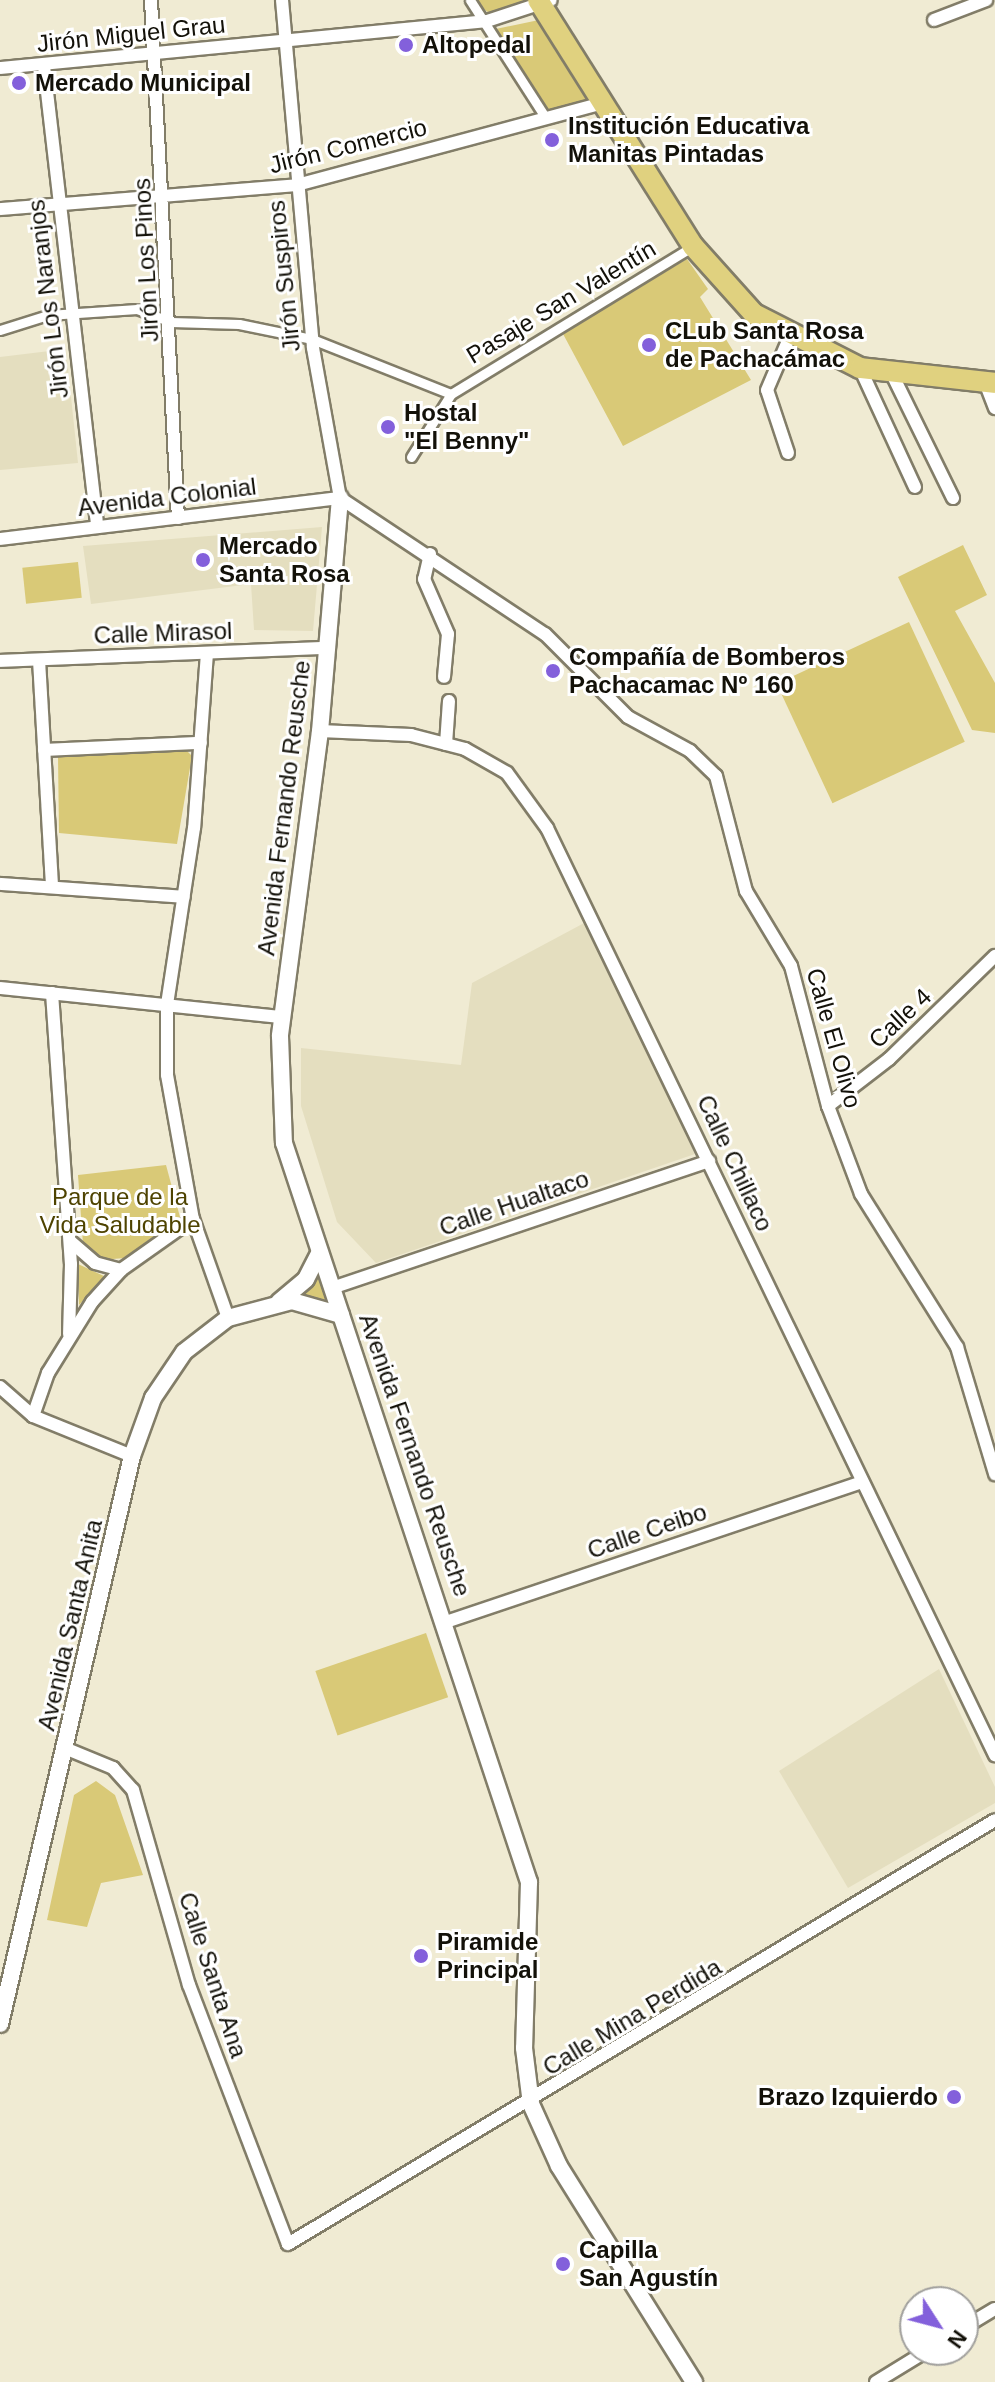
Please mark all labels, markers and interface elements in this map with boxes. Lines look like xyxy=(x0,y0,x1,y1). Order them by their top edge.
street label: Jirón Miguel Grau xyxy=(35,10,227,58)
place label: Altopedal xyxy=(422,31,531,59)
marker: Altopedal xyxy=(397,36,415,54)
place label: Mercado Municipal xyxy=(35,69,251,97)
marker: Mercado Municipal xyxy=(10,74,28,92)
place label: Institución Educativa Manitas Pintadas xyxy=(568,112,809,168)
street label: Jirón Comercio xyxy=(266,113,430,179)
marker: Institución Educativa Manitas Pintadas xyxy=(543,131,561,149)
street label: Jirón Los Pinos xyxy=(127,177,165,343)
street label: Jirón Los Naranjos xyxy=(22,198,74,400)
street label: Jirón Suspiros xyxy=(262,199,306,353)
street label: Pasaje San Valentín xyxy=(461,234,661,370)
place label: CLub Santa Rosa de Pachacámac xyxy=(665,317,864,373)
marker: CLub Santa Rosa de Pachacámac xyxy=(640,336,658,354)
place label: Hostal "El Benny" xyxy=(404,399,529,455)
marker: Hostal "El Benny" xyxy=(379,418,397,436)
street label: Avenida Colonial xyxy=(76,472,258,522)
place label: Mercado Santa Rosa xyxy=(219,532,350,588)
marker: Mercado Santa Rosa xyxy=(194,551,212,569)
street label: Calle Mirasol xyxy=(93,616,233,650)
place label: Compañía de Bomberos Pachacamac Nº 160 xyxy=(569,643,845,699)
street label: Avenida Fernando Reusche xyxy=(252,659,316,957)
marker: Compañía de Bomberos Pachacamac Nº 160 xyxy=(544,662,562,680)
street label: Calle El Olivo xyxy=(800,965,868,1111)
street label: Calle 4 xyxy=(863,982,937,1054)
street label: Calle Chillaco xyxy=(691,1090,779,1236)
street label: Calle Hualtaco xyxy=(436,1164,592,1242)
park label: Parque de la Vida Saludable xyxy=(39,1183,201,1239)
street label: Avenida Fernando Reusche xyxy=(353,1310,477,1600)
street label: Calle Ceibo xyxy=(584,1497,710,1565)
street label: Avenida Santa Anita xyxy=(32,1516,108,1734)
street label: Calle Santa Ana xyxy=(173,1888,253,2062)
place label: Piramide Principal xyxy=(437,1928,538,1984)
marker: Piramide Principal xyxy=(412,1947,430,1965)
street label: Calle Mina Perdida xyxy=(538,1952,726,2082)
place label: Brazo Izquierdo xyxy=(758,2083,938,2111)
marker: Brazo Izquierdo xyxy=(945,2088,963,2106)
place label: Capilla San Agustín xyxy=(579,2236,719,2292)
marker: Capilla San Agustín xyxy=(554,2255,572,2273)
north arrow xyxy=(899,2286,979,2366)
text: N xyxy=(942,2325,972,2353)

